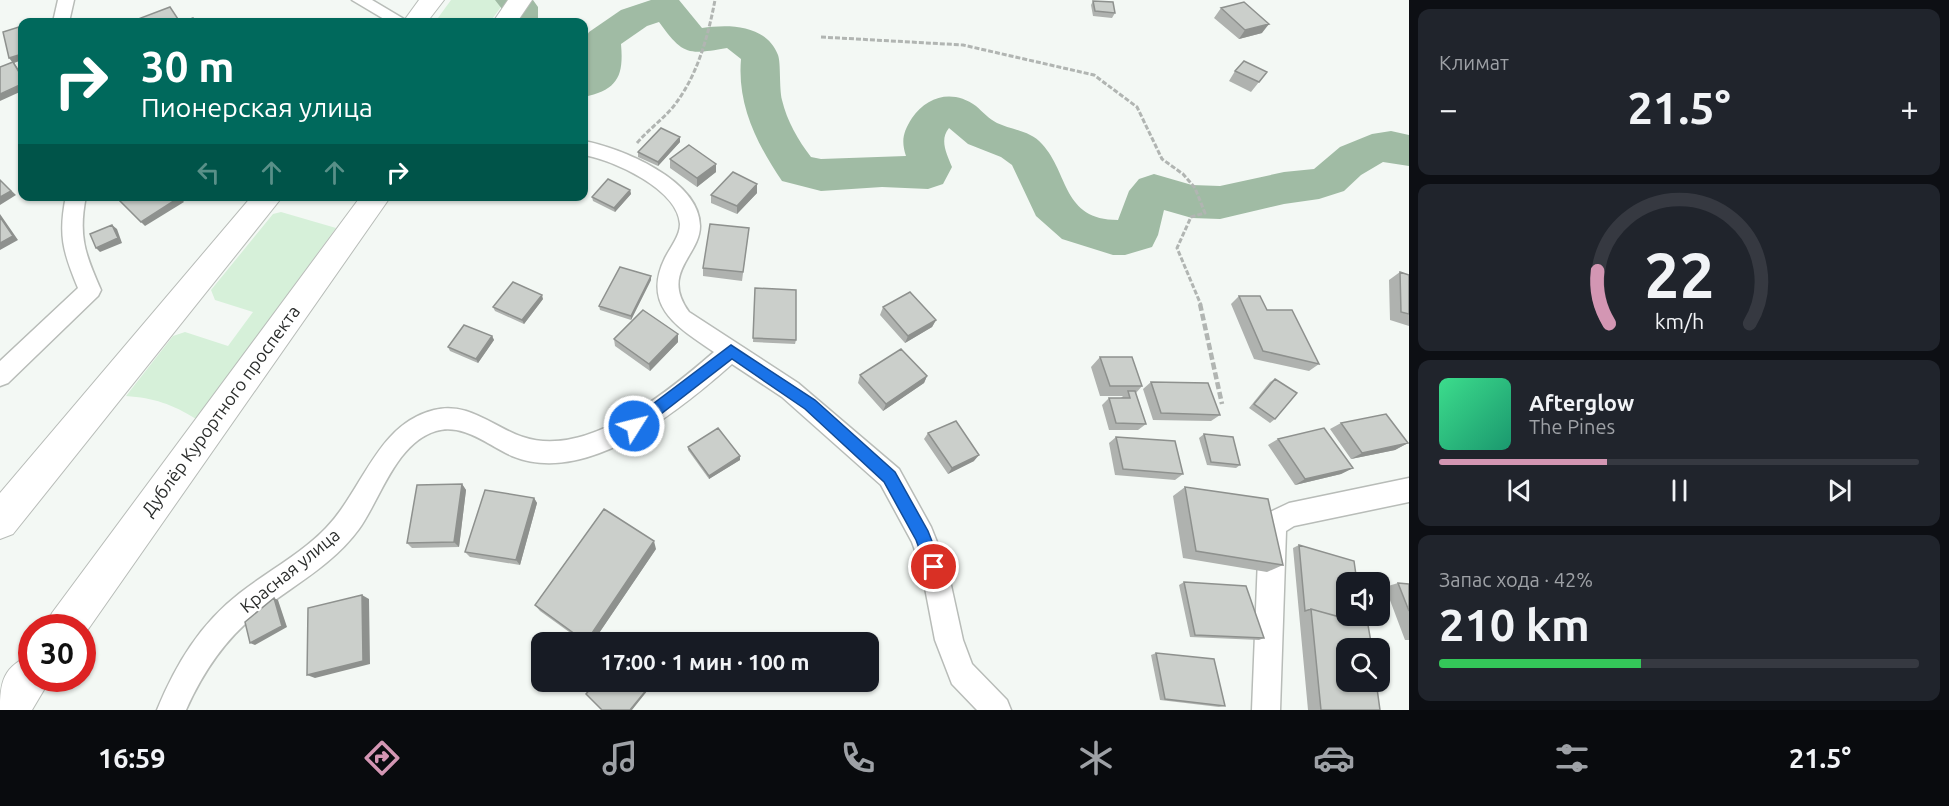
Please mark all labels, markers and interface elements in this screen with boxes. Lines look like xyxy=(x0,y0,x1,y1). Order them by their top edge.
icon: right xyxy=(42,42,120,120)
text: 30 m xyxy=(141,43,235,90)
text: Климат xyxy=(1439,51,1509,74)
text: 21.5° xyxy=(1627,82,1731,133)
text: − xyxy=(1439,90,1458,127)
text: + xyxy=(1900,90,1919,127)
text: Пионерская улица xyxy=(141,92,373,122)
icon: left xyxy=(192,156,225,189)
icon: ahead xyxy=(255,156,288,189)
icon: ahead xyxy=(318,156,351,189)
icon: right xyxy=(381,156,414,189)
text: 22 xyxy=(1644,241,1714,311)
street label: Дублёр Курортного проспекта xyxy=(137,301,303,520)
text: km/h xyxy=(1654,310,1704,334)
text: Afterglow xyxy=(1529,390,1634,415)
position arrow xyxy=(602,394,666,458)
text: The Pines xyxy=(1529,415,1615,438)
icon: previous xyxy=(1503,474,1536,507)
icon: pause xyxy=(1663,474,1696,507)
icon: next xyxy=(1823,474,1856,507)
street label: Красная улица xyxy=(236,524,343,616)
pin xyxy=(908,541,959,592)
icon: arrive xyxy=(917,550,950,583)
text: Запас хода · 42% xyxy=(1439,568,1593,591)
map controls xyxy=(1336,572,1390,692)
button: sound xyxy=(1336,572,1390,626)
text: 210 km xyxy=(1439,599,1590,650)
speed limit sign: 30 xyxy=(18,614,96,692)
button: search xyxy=(1336,638,1390,692)
text: 17:00 · 1 мин · 100 m xyxy=(601,649,809,674)
icon: directions xyxy=(361,737,403,779)
icon: music xyxy=(599,737,641,779)
icon: phone xyxy=(837,737,879,779)
icon: climate xyxy=(1075,737,1117,779)
icon: car xyxy=(1313,737,1355,779)
icon: filters xyxy=(1551,737,1593,779)
text: 16:59 xyxy=(98,743,166,773)
text: 21.5° xyxy=(1789,743,1851,773)

